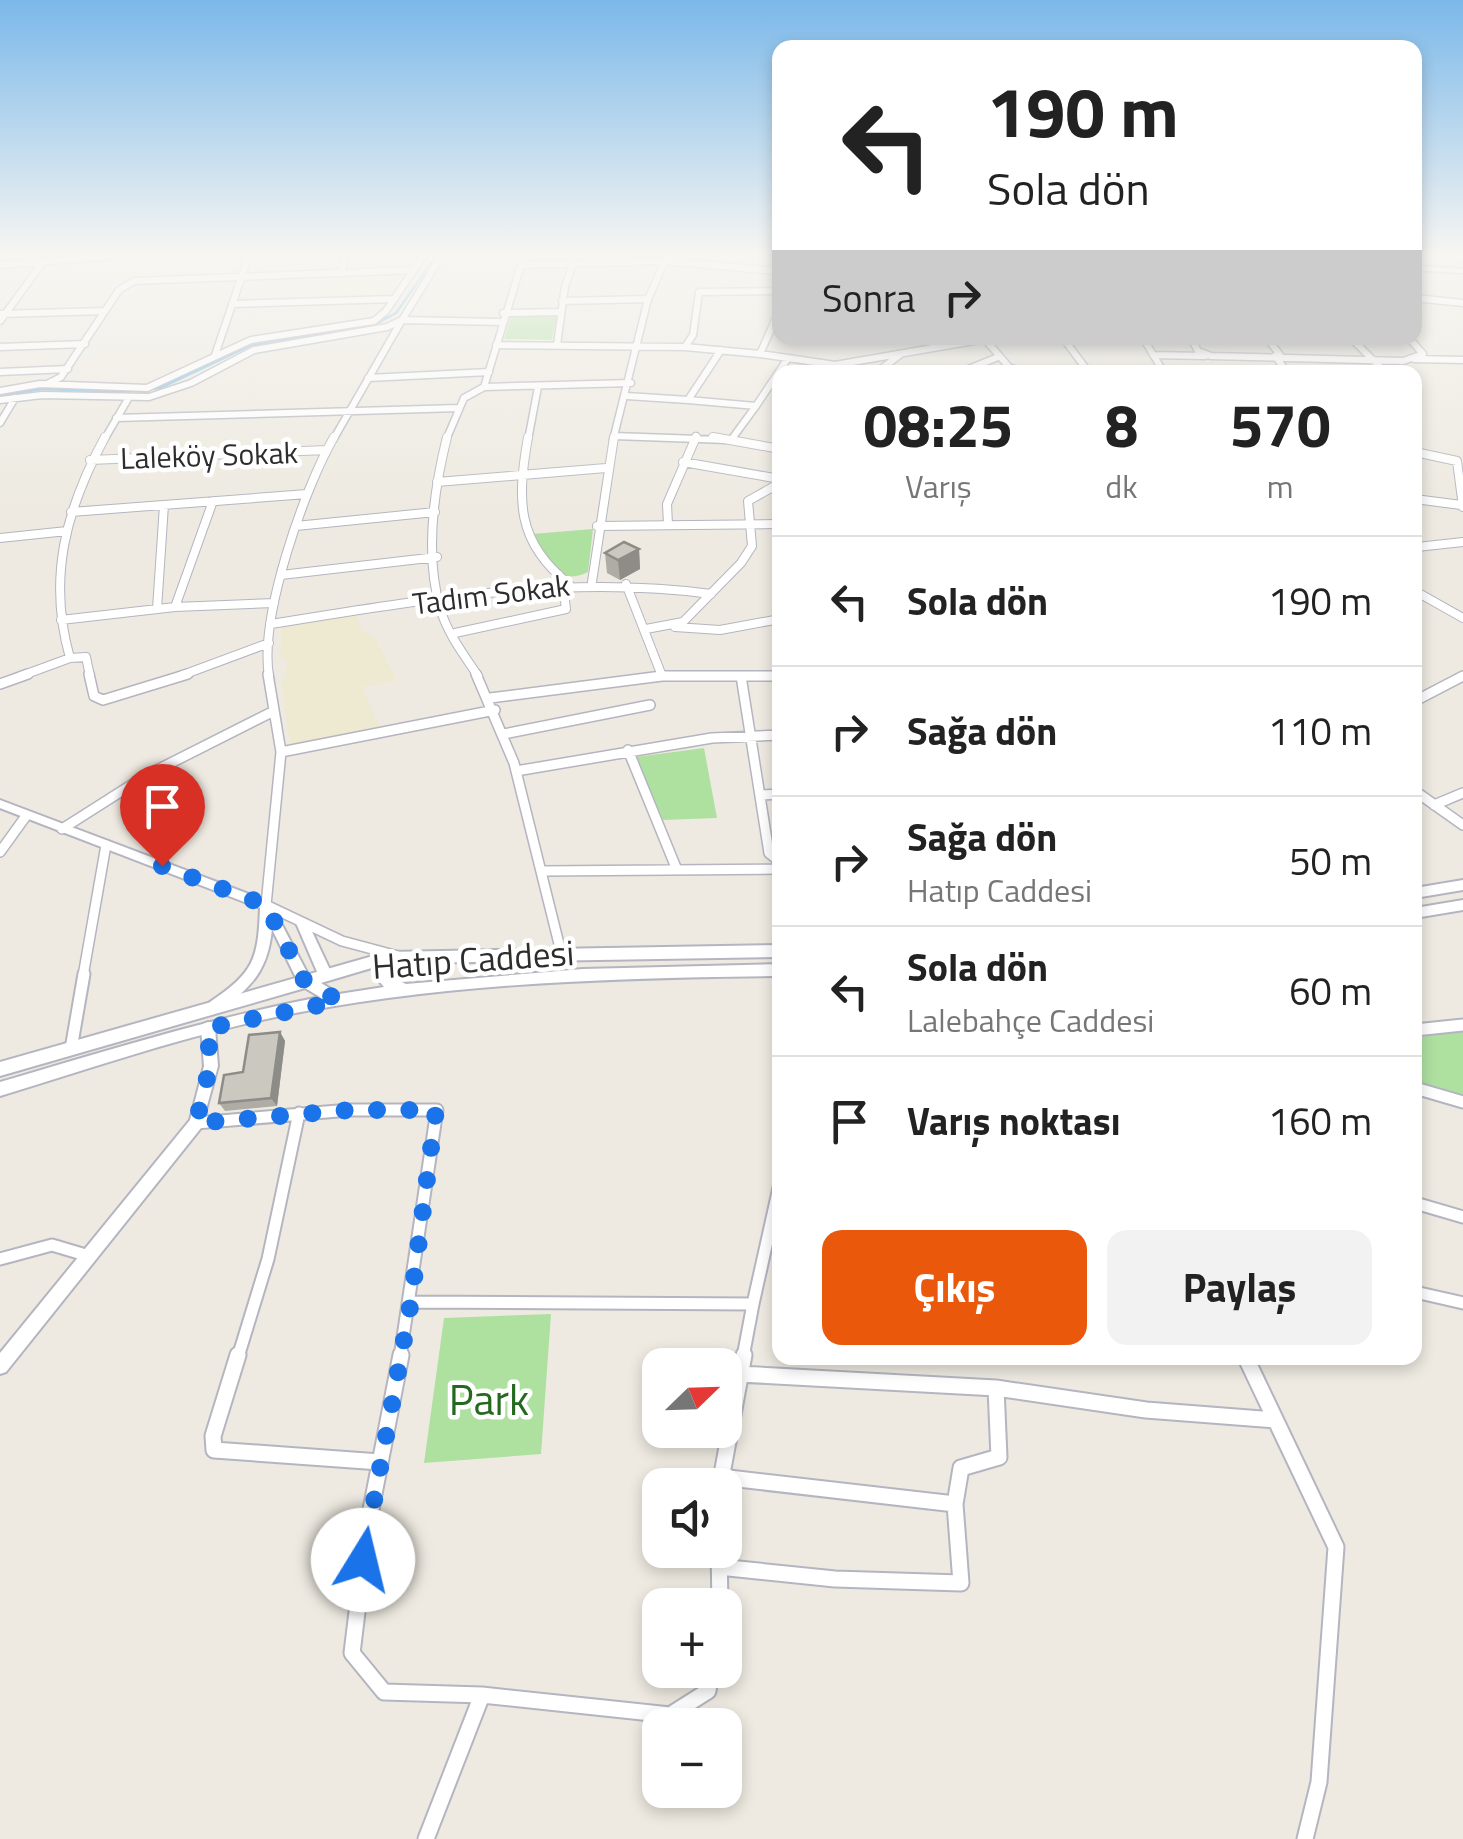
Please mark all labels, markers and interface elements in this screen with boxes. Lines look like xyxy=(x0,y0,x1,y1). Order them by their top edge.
text: 190 m xyxy=(987,58,1179,164)
icon: left xyxy=(822,80,952,210)
text: Sola dön xyxy=(987,154,1150,222)
text: Sonra xyxy=(822,269,915,327)
icon: right xyxy=(935,270,990,325)
text: 08:25 xyxy=(863,379,1013,470)
text: 8 xyxy=(1105,379,1138,470)
text: 570 xyxy=(1230,379,1331,470)
street label: Laleköy Sokak xyxy=(119,429,299,481)
text: Varış xyxy=(905,462,972,510)
text: dk xyxy=(1105,462,1138,510)
text: m xyxy=(1267,462,1294,510)
street label: Tadım Sokak xyxy=(410,562,572,626)
text: Sola dön xyxy=(907,572,1048,630)
text: 190 m xyxy=(1268,572,1372,630)
icon: left xyxy=(822,574,877,629)
text: Sağa dön xyxy=(907,702,1057,760)
text: 110 m xyxy=(1268,702,1372,760)
icon: right xyxy=(822,704,877,759)
pin xyxy=(120,764,205,867)
icon: arrive xyxy=(135,779,190,834)
text: Sağa dön xyxy=(907,808,1057,866)
text: 50 m xyxy=(1289,832,1372,890)
icon: right xyxy=(822,834,877,889)
text: Hatıp Caddesi xyxy=(907,866,1092,914)
street label: Hatıp Caddesi xyxy=(370,925,576,993)
text: Sola dön xyxy=(907,938,1048,996)
text: 60 m xyxy=(1289,962,1372,1020)
icon: left xyxy=(822,964,877,1019)
text: Lalebahçe Caddesi xyxy=(907,996,1154,1044)
text: Varış noktası xyxy=(907,1092,1121,1150)
text: 160 m xyxy=(1268,1092,1372,1150)
icon: arrive xyxy=(822,1094,877,1149)
button: Çıkış xyxy=(822,1230,1087,1345)
button: Paylaş xyxy=(1107,1230,1372,1345)
north arrow xyxy=(642,1348,742,1448)
map controls xyxy=(642,1348,742,1808)
park label: Park xyxy=(449,1367,529,1431)
button: sound xyxy=(642,1468,742,1568)
position arrow xyxy=(311,1508,415,1612)
button: + xyxy=(642,1588,742,1688)
button: − xyxy=(642,1708,742,1808)

